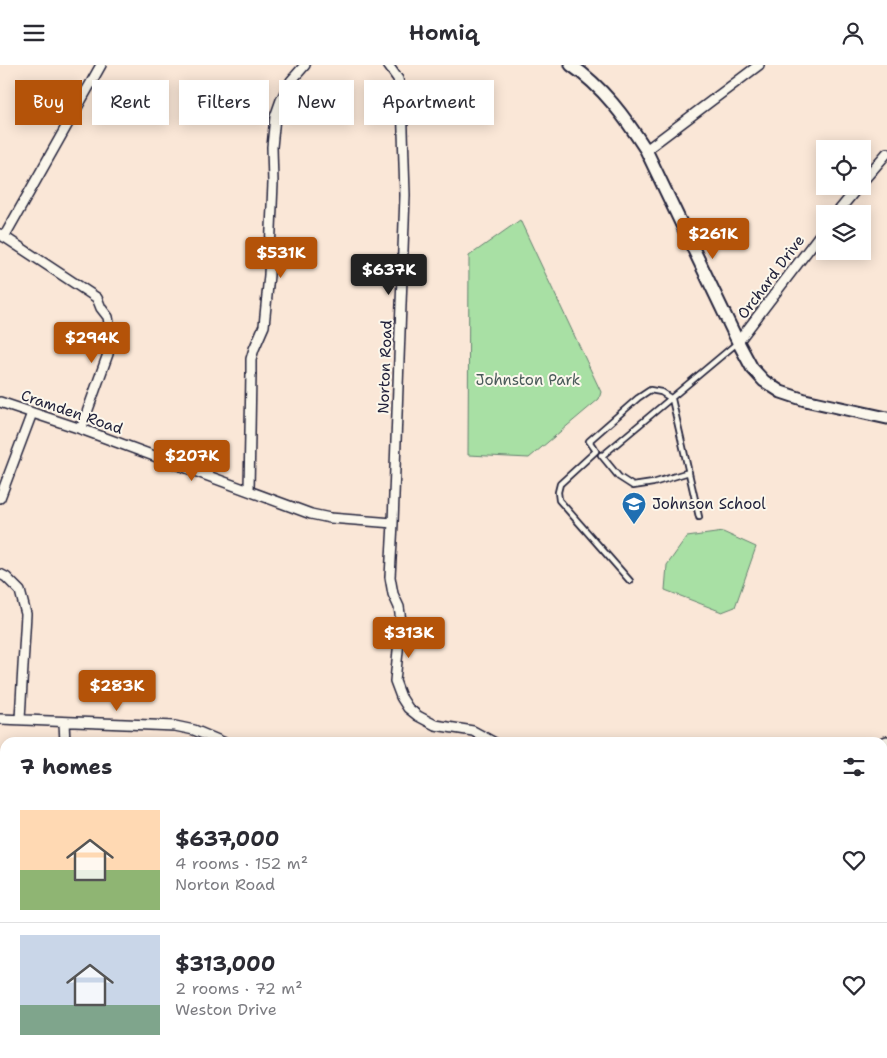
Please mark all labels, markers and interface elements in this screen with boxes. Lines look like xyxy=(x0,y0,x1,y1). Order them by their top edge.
text: Homiq xyxy=(409,18,478,47)
icon: menu xyxy=(20,19,48,47)
icon: person xyxy=(839,19,867,47)
chip: Buy xyxy=(15,80,82,125)
chip: Rent xyxy=(92,80,169,125)
chip: Filters xyxy=(179,80,269,125)
chip: New xyxy=(279,80,354,125)
chip: Apartment xyxy=(364,80,494,125)
map controls xyxy=(816,140,871,260)
button: locate xyxy=(816,140,871,195)
button: layers xyxy=(816,205,871,260)
pin: $261K xyxy=(678,217,748,260)
text: $261K xyxy=(688,223,738,244)
street label: Orchard Drive xyxy=(733,231,809,323)
pin: $531K xyxy=(246,237,316,279)
text: $531K xyxy=(256,242,306,263)
pin: $637K xyxy=(354,253,424,296)
text: $637K xyxy=(362,259,416,280)
street label: Norton Road xyxy=(373,319,397,414)
pin: $294K xyxy=(57,321,127,364)
text: $294K xyxy=(65,327,119,348)
park label: Johnston Park xyxy=(476,370,580,390)
street label: Cramden Road xyxy=(18,385,126,439)
pin: $207K xyxy=(157,439,227,482)
text: $207K xyxy=(165,445,219,466)
school or university icon: Johnson School xyxy=(621,491,647,525)
place label: Johnson School xyxy=(652,494,766,514)
pin: $313K xyxy=(374,617,444,659)
text: $313K xyxy=(384,622,434,643)
pin: $283K xyxy=(82,669,152,712)
text: $283K xyxy=(90,675,144,696)
text: 7 homes xyxy=(20,753,112,781)
icon: filters xyxy=(840,753,868,781)
text: $637,000 xyxy=(175,825,280,853)
icon: home xyxy=(60,830,120,890)
icon: heart xyxy=(840,846,868,874)
text: 4 rooms · 152 m² xyxy=(175,853,308,874)
text: Norton Road xyxy=(175,874,275,895)
text: $313,000 xyxy=(175,950,275,978)
icon: home xyxy=(60,955,120,1015)
icon: heart xyxy=(840,971,868,999)
text: 2 rooms · 72 m² xyxy=(175,978,303,999)
text: Weston Drive xyxy=(175,999,277,1020)

